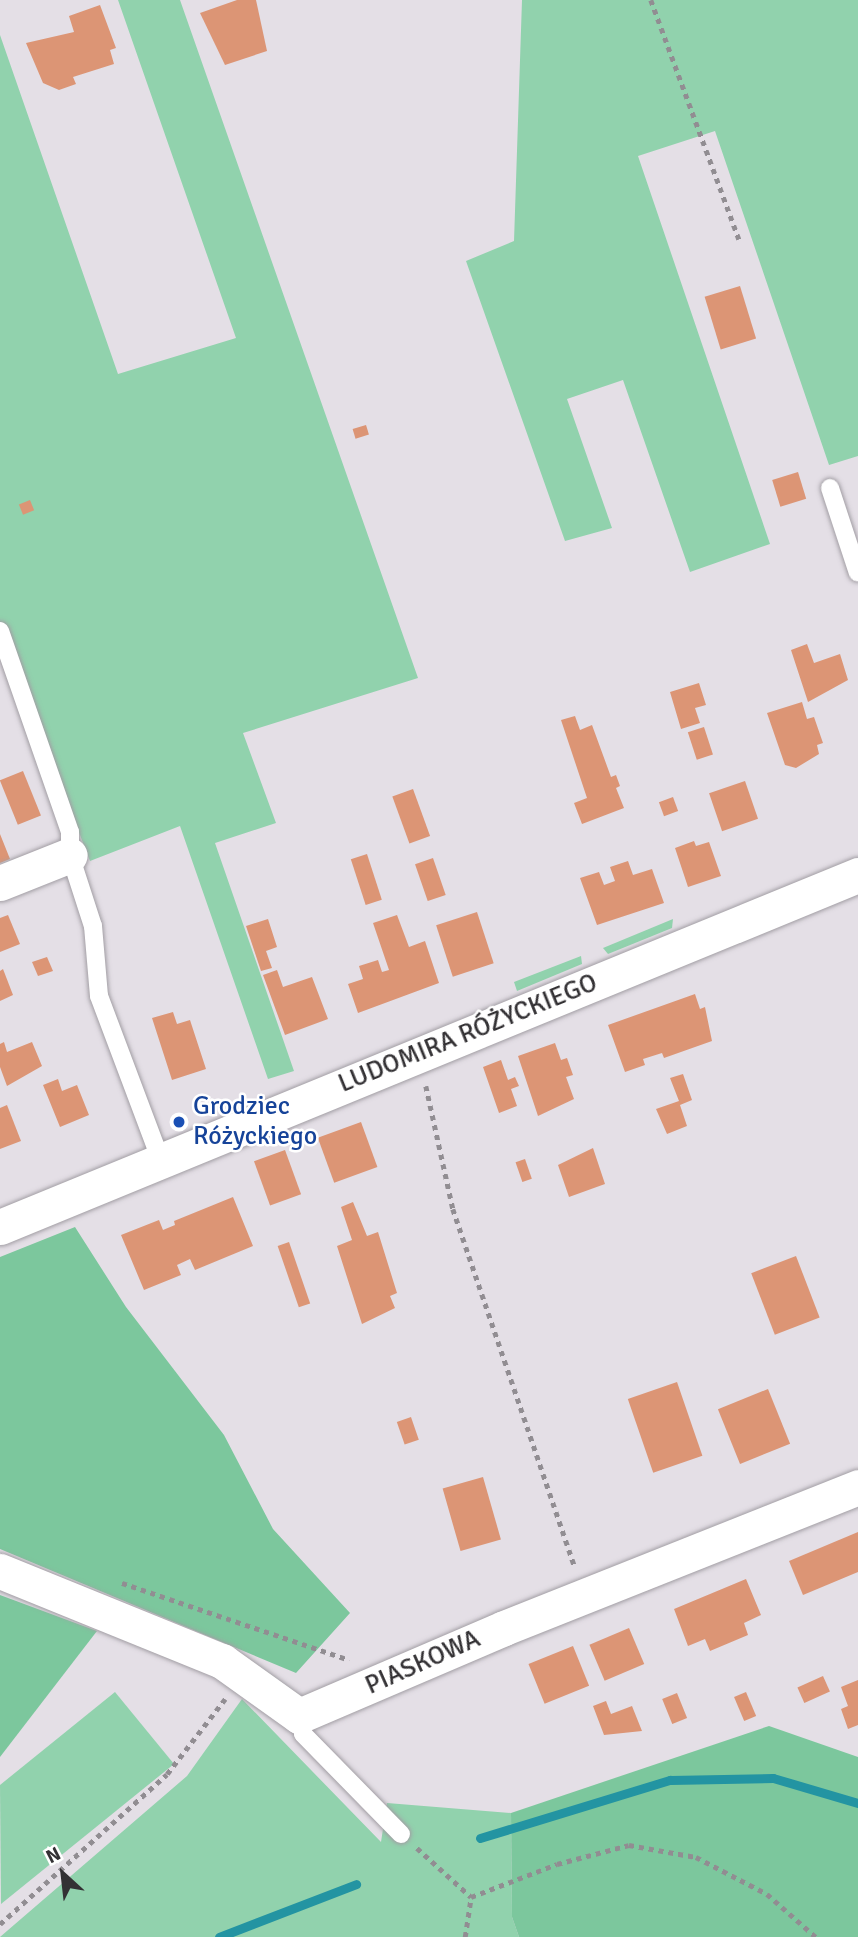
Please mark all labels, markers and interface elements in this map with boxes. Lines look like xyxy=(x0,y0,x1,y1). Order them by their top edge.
street label: LUDOMIRA RÓŻYCKIEGO xyxy=(334,968,602,1100)
place label: Grodziec Różyckiego xyxy=(193,1091,317,1152)
marker: Grodziec Różyckiego xyxy=(171,1114,187,1130)
street label: PIASKOWA xyxy=(361,1624,485,1702)
north arrow xyxy=(28,1839,98,1909)
text: N xyxy=(42,1842,65,1869)

